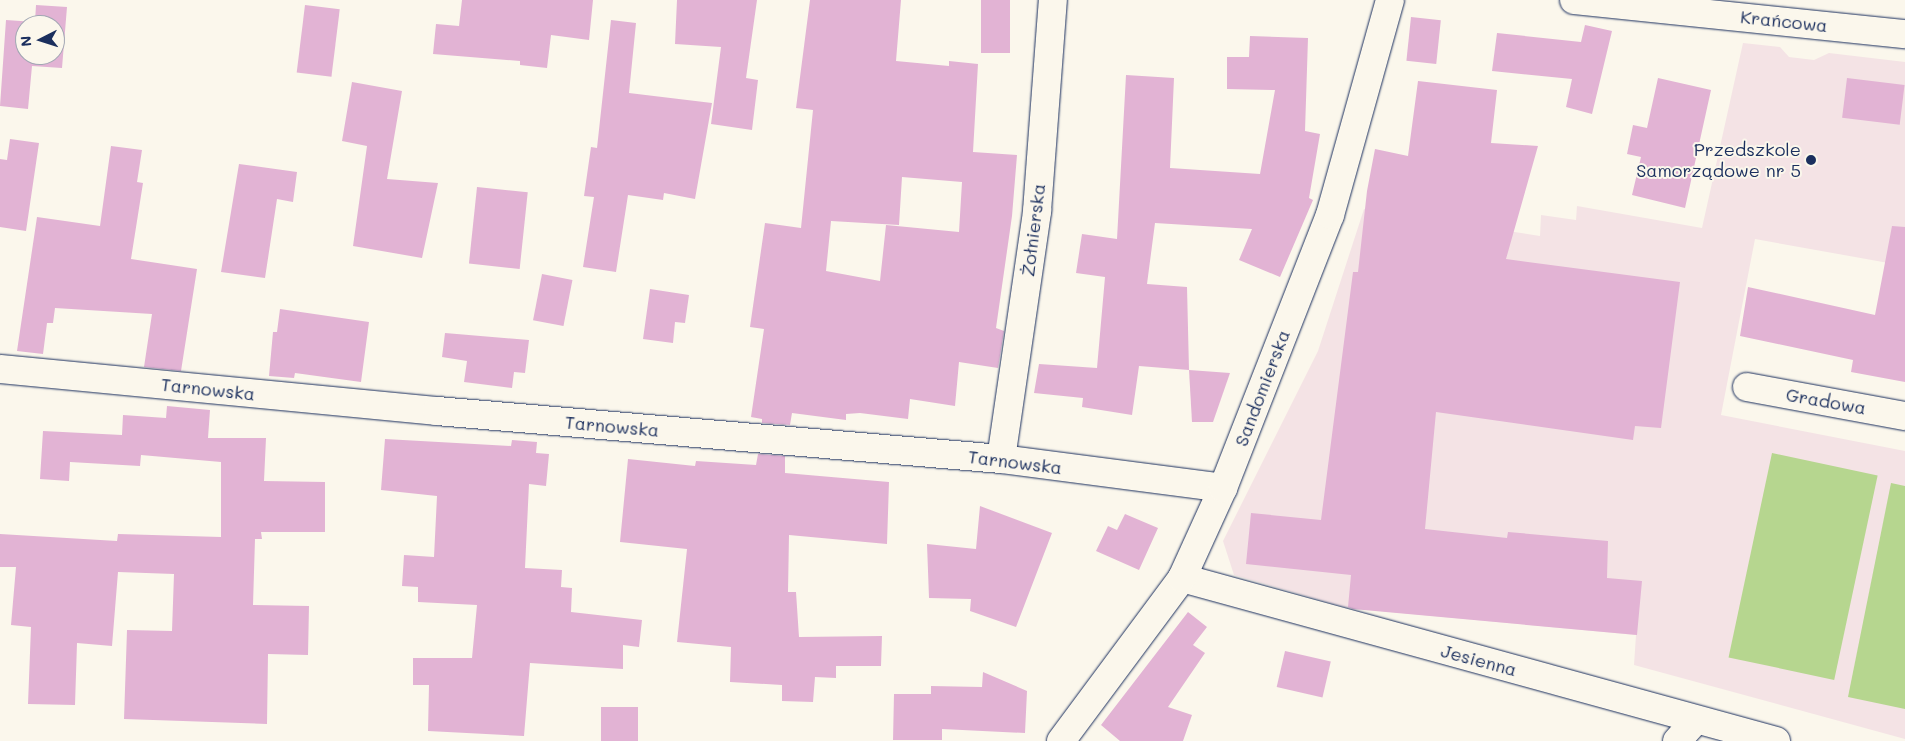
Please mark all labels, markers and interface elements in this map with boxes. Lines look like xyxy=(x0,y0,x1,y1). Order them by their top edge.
street label: Krańcowa xyxy=(1739,6,1829,36)
north arrow xyxy=(15,15,65,65)
text: N xyxy=(16,35,35,47)
place label: Przedszkole Samorządowe nr 5 xyxy=(1636,139,1801,182)
marker: Przedszkole Samorządowe nr 5 xyxy=(1805,154,1817,166)
street label: Żołnierska xyxy=(1017,182,1049,278)
street label: Sandomierska xyxy=(1230,327,1294,449)
street label: Tarnowska xyxy=(160,373,256,405)
street label: Gradowa xyxy=(1784,383,1868,419)
street label: Tarnowska xyxy=(564,411,660,441)
street label: Tarnowska xyxy=(967,446,1063,478)
street label: Jesienna xyxy=(1439,640,1519,680)

